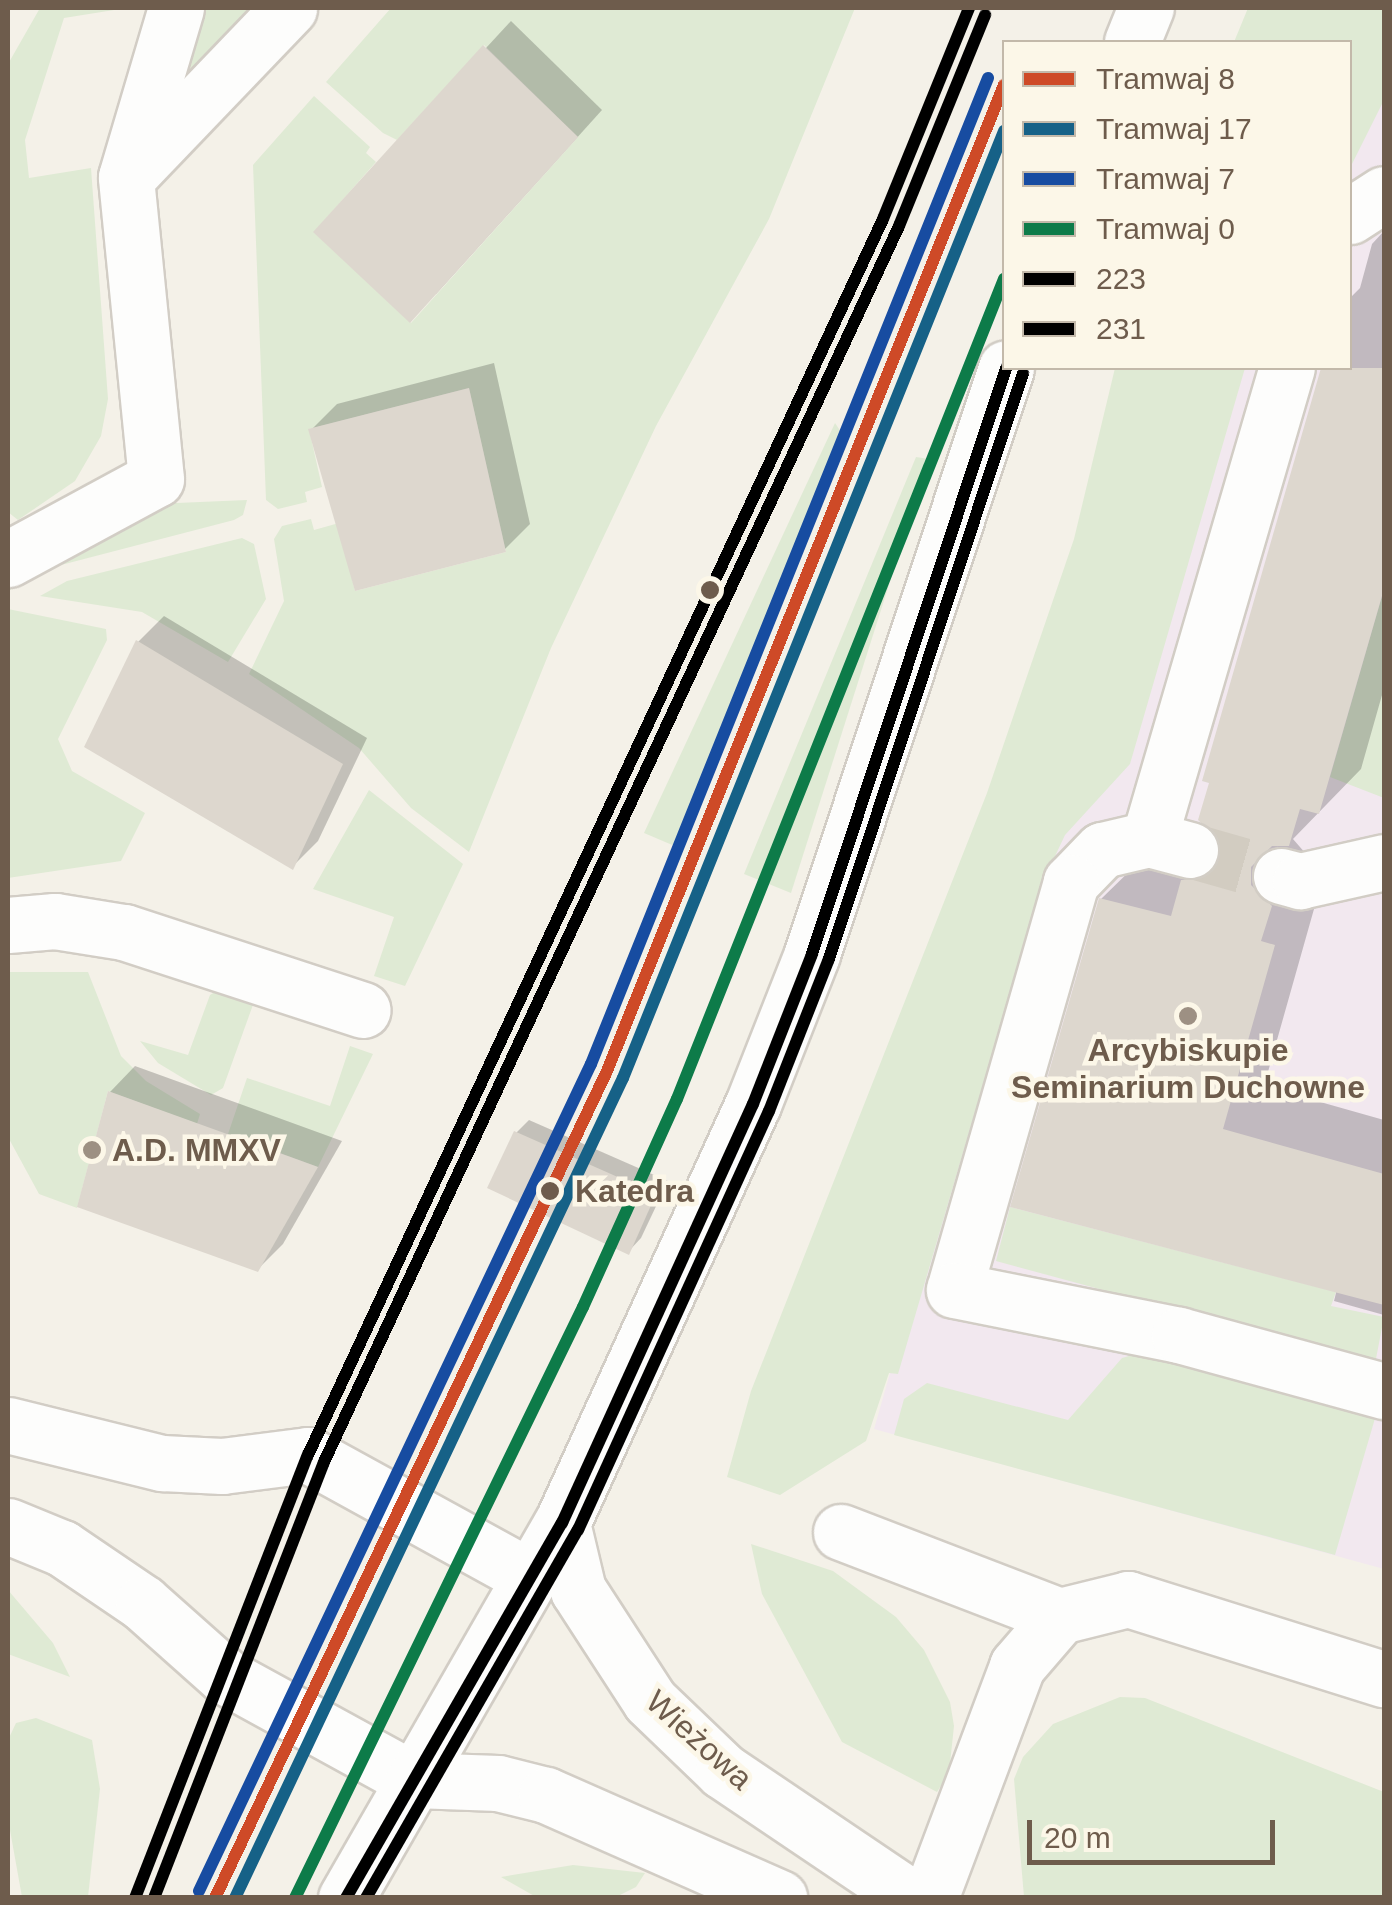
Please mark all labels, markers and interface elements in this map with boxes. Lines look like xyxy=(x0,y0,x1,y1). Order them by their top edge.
legend xyxy=(1002,40,1352,370)
text: Tramwaj 8 xyxy=(1096,62,1235,95)
text: Tramwaj 17 xyxy=(1096,112,1252,145)
text: Tramwaj 7 xyxy=(1096,162,1235,195)
text: Tramwaj 0 xyxy=(1096,212,1235,245)
text: 223 xyxy=(1096,262,1146,295)
text: 231 xyxy=(1096,312,1146,345)
unlabelled marker xyxy=(700,580,720,600)
marker: Arcybiskupie Seminarium Duchowne xyxy=(1177,1005,1199,1027)
place label: Arcybiskupie Seminarium Duchowne xyxy=(1011,1032,1365,1107)
place label: A.D. MMXV xyxy=(112,1131,281,1169)
marker: A.D. MMXV xyxy=(81,1139,103,1161)
place label: Katedra xyxy=(575,1172,694,1210)
marker: Katedra xyxy=(534,1175,566,1207)
street label: Wieżowa xyxy=(638,1682,760,1798)
scale bar xyxy=(1032,1800,1280,1862)
text: 20 m xyxy=(1044,1821,1111,1854)

